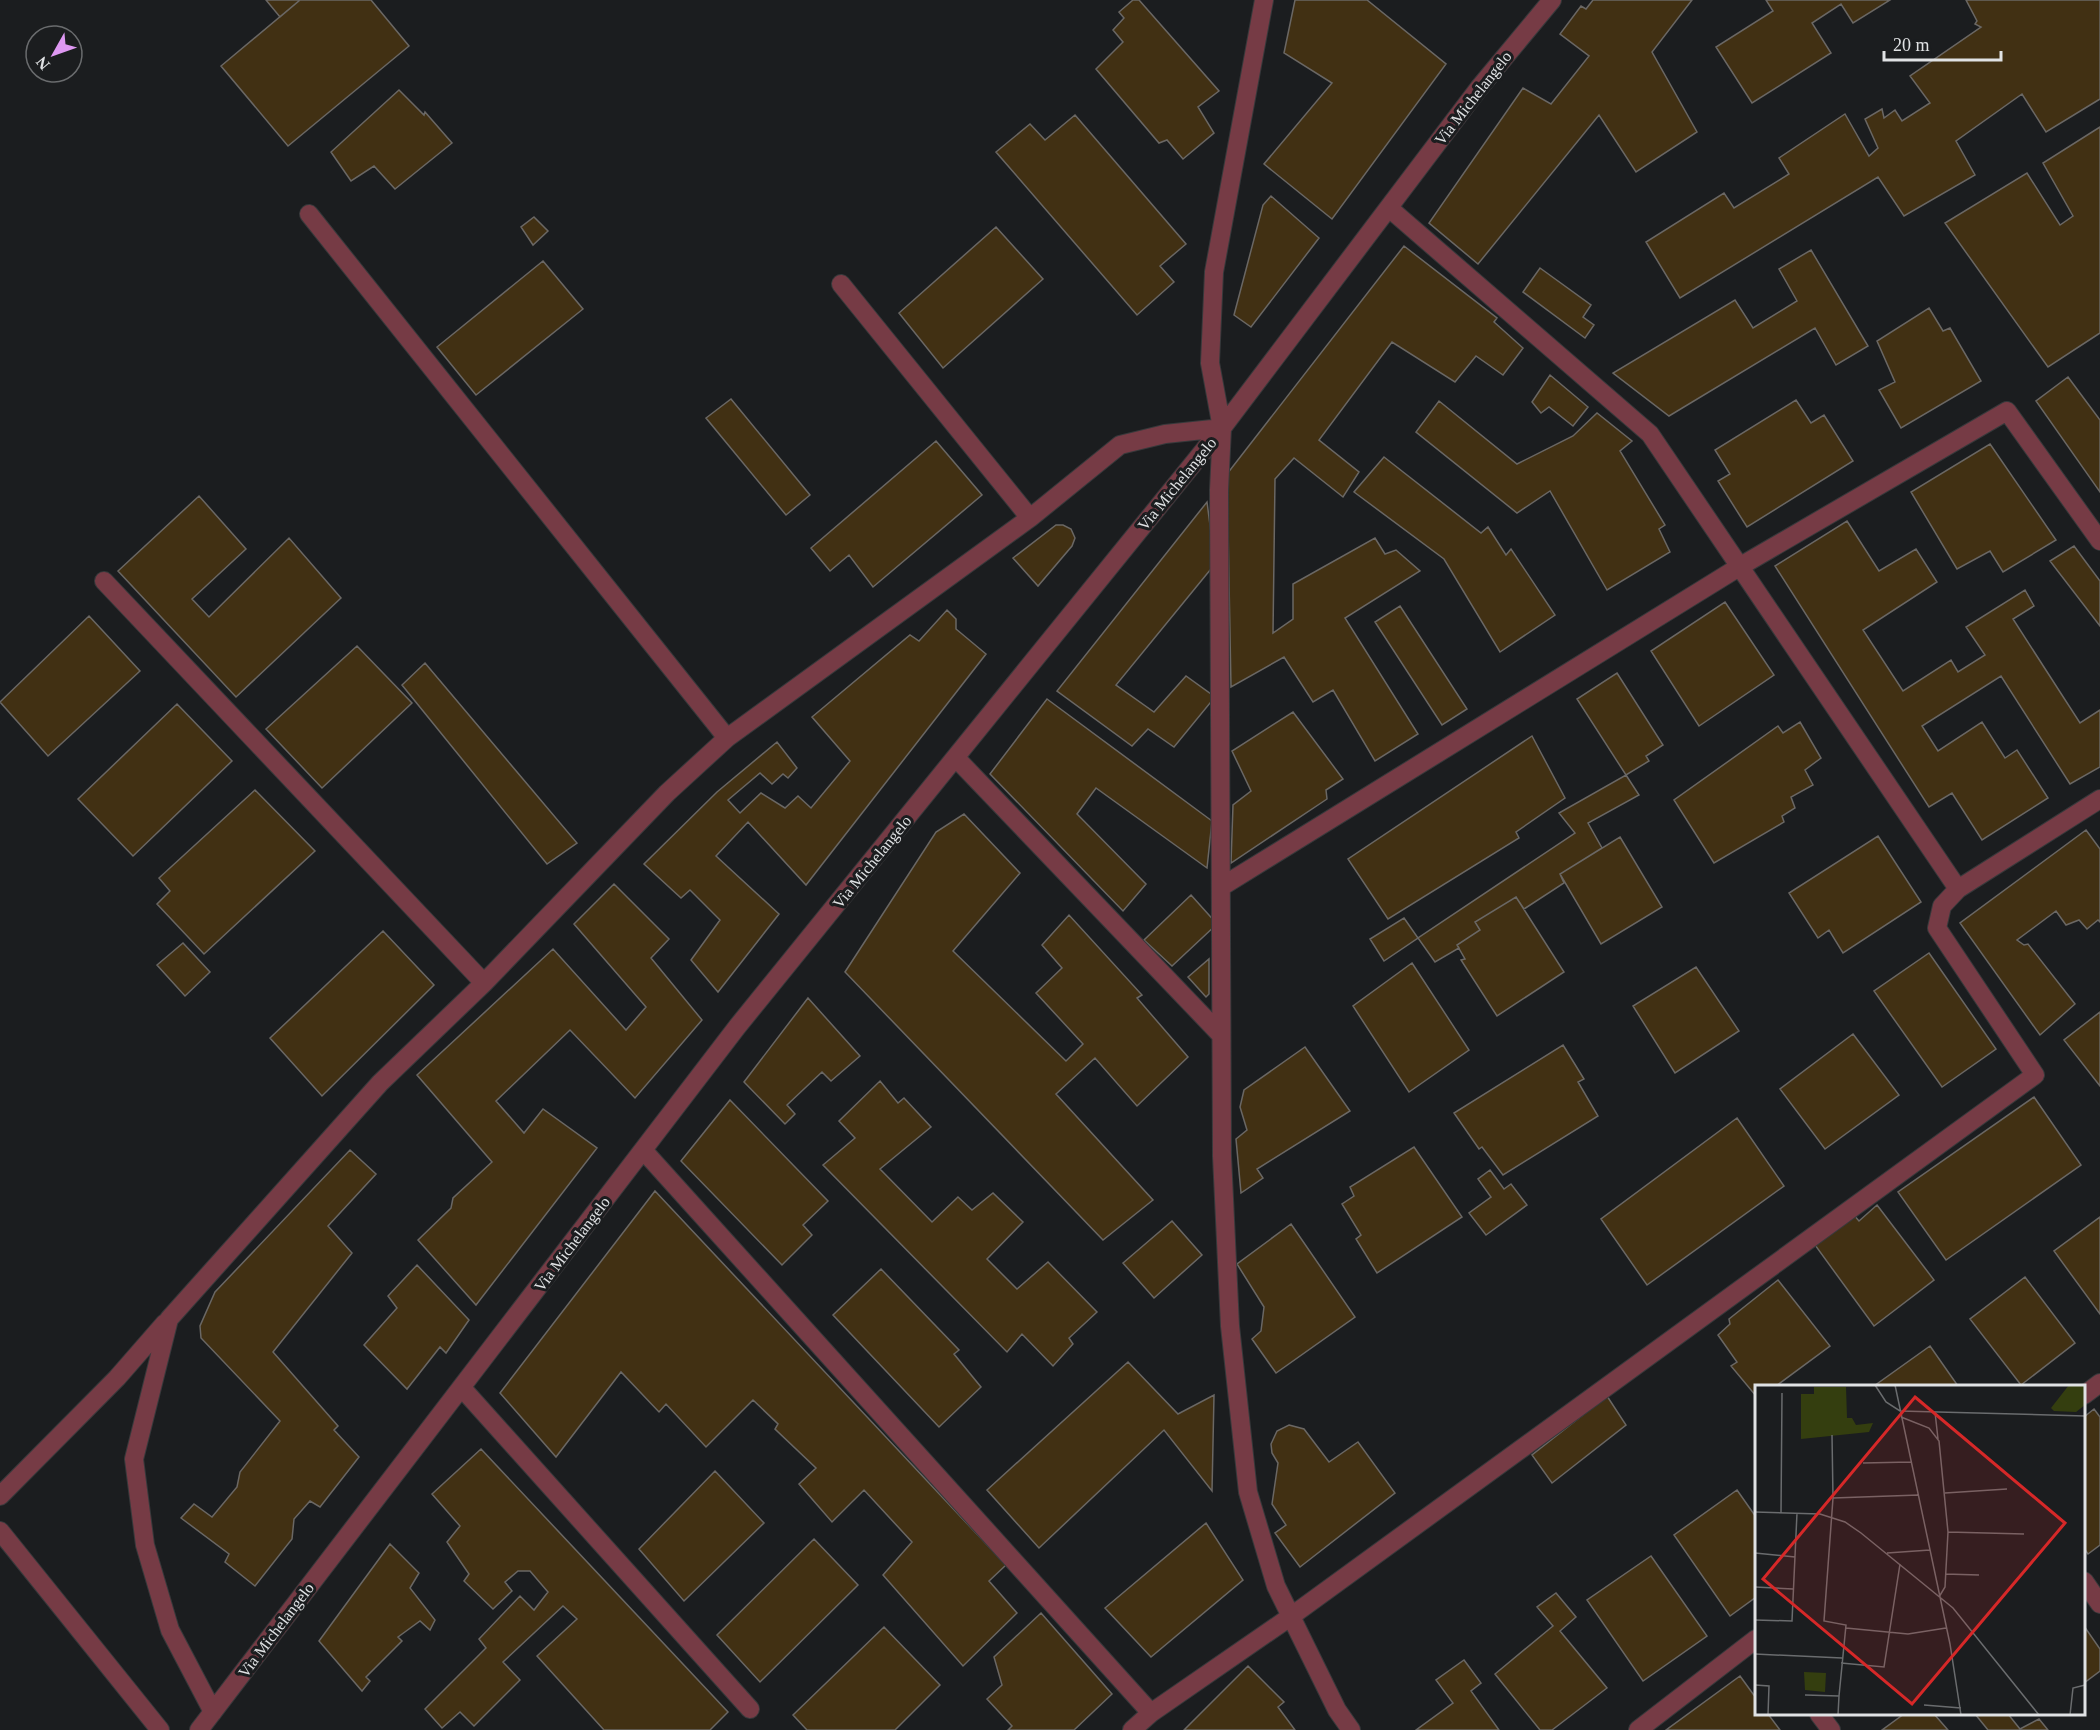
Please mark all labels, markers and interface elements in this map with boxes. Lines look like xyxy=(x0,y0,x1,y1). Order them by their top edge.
north arrow xyxy=(24,24,84,84)
scale bar xyxy=(1884,24,2001,62)
text: 20 m xyxy=(1893,35,1930,55)
street label: Via Michelangelo xyxy=(1431,48,1516,149)
text: N xyxy=(32,53,53,73)
street label: Via Michelangelo xyxy=(1134,434,1220,534)
street label: Via Michelangelo xyxy=(829,812,915,912)
street label: Via Michelangelo xyxy=(531,1193,614,1295)
inset map xyxy=(1755,1385,2085,1715)
street label: Via Michelangelo xyxy=(235,1579,318,1681)

